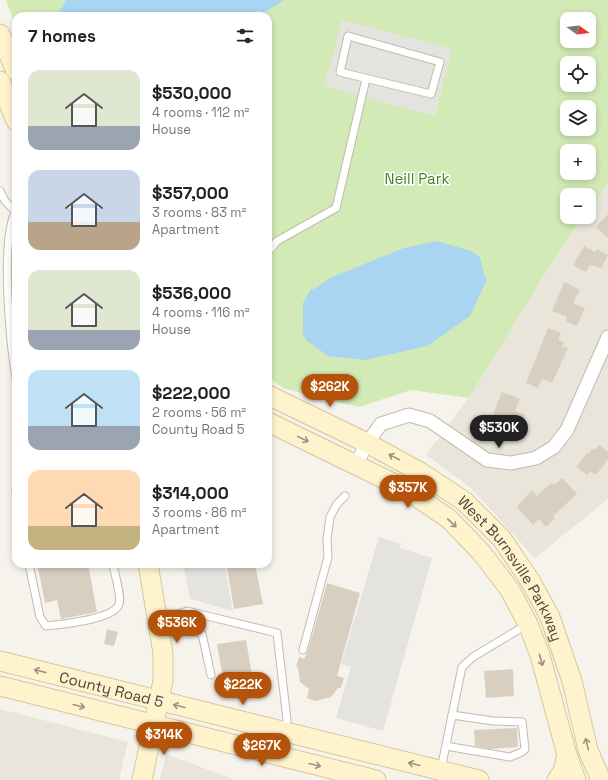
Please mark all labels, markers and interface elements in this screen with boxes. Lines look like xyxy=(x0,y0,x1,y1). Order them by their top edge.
north arrow xyxy=(560,12,596,48)
map controls xyxy=(560,12,596,224)
text: 7 homes xyxy=(28,25,96,47)
icon: filters xyxy=(234,25,256,47)
button: locate xyxy=(560,56,596,92)
text: $530,000 xyxy=(152,82,232,104)
icon: home xyxy=(60,86,108,134)
button: layers xyxy=(560,100,596,136)
text: 4 rooms · 112 m² xyxy=(152,104,249,121)
text: House xyxy=(152,121,191,138)
button: + xyxy=(560,144,596,180)
park label: Neill Park xyxy=(385,169,449,188)
text: $357,000 xyxy=(152,182,229,204)
icon: home xyxy=(60,186,108,234)
button: − xyxy=(560,188,596,224)
text: 3 rooms · 83 m² xyxy=(152,204,246,221)
text: Apartment xyxy=(152,221,220,238)
text: $536,000 xyxy=(152,282,231,304)
icon: home xyxy=(60,286,108,334)
text: 4 rooms · 116 m² xyxy=(152,304,249,321)
text: House xyxy=(152,321,191,338)
pin: $262K xyxy=(302,374,358,408)
text: $262K xyxy=(310,378,350,395)
text: $222,000 xyxy=(152,382,230,404)
icon: home xyxy=(60,386,108,434)
text: 2 rooms · 56 m² xyxy=(152,404,246,421)
pin: $530K xyxy=(471,415,527,449)
text: $530K xyxy=(479,419,519,436)
text: County Road 5 xyxy=(152,421,244,438)
one-way arrow xyxy=(297,436,309,443)
one-way arrow xyxy=(388,453,400,461)
pin: $357K xyxy=(380,475,436,509)
text: $357K xyxy=(389,479,427,496)
text: $314,000 xyxy=(152,482,229,504)
icon: home xyxy=(60,486,108,534)
street label: West Burnsville Parkway xyxy=(454,491,567,643)
text: 3 rooms · 86 m² xyxy=(152,504,246,521)
one-way arrow xyxy=(447,518,457,528)
text: Apartment xyxy=(152,521,220,538)
pin: $536K xyxy=(149,610,205,644)
text: $536K xyxy=(157,614,197,631)
one-way arrow xyxy=(538,654,545,667)
one-way arrow xyxy=(33,667,46,674)
street label: County Road 5 xyxy=(58,667,166,711)
pin: $222K xyxy=(215,672,271,706)
text: $222K xyxy=(223,676,263,693)
one-way arrow xyxy=(173,702,186,709)
one-way arrow xyxy=(72,703,85,710)
pin: $314K xyxy=(136,722,192,756)
text: $314K xyxy=(145,726,183,743)
pin: $267K xyxy=(234,733,290,767)
text: $267K xyxy=(243,737,281,754)
one-way arrow xyxy=(582,738,590,751)
one-way arrow xyxy=(408,760,421,767)
one-way arrow xyxy=(308,761,321,769)

